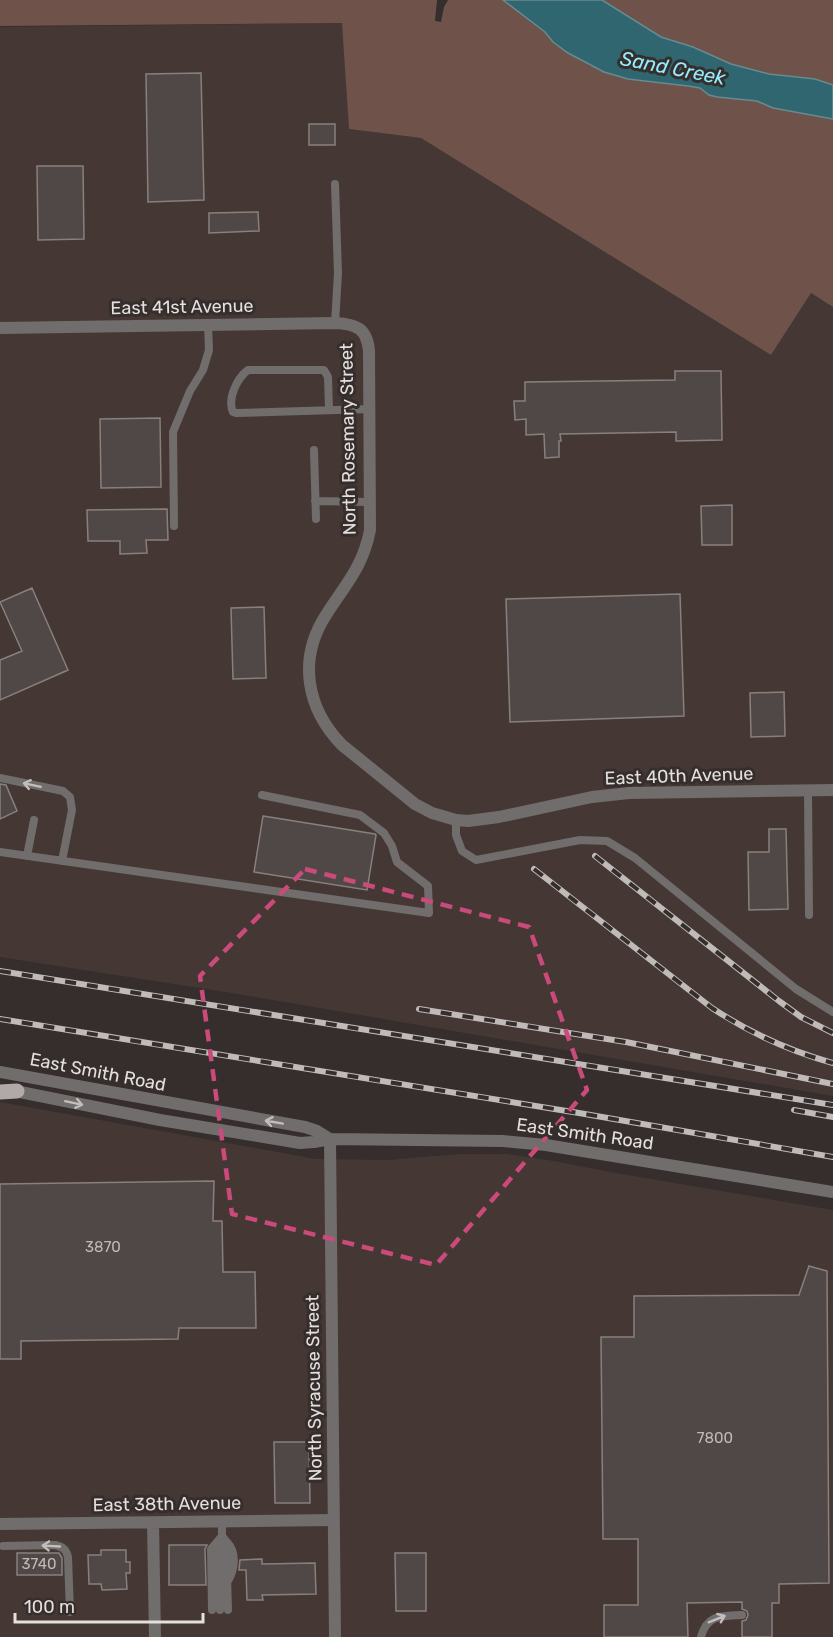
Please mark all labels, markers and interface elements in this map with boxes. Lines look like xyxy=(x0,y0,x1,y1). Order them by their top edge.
water label: Sand Creek xyxy=(618,46,728,90)
street label: East 41st Avenue xyxy=(110,295,254,319)
street label: North Rosemary Street xyxy=(335,343,361,535)
street label: East 40th Avenue xyxy=(604,762,754,790)
one-way arrow xyxy=(22,778,41,790)
street label: East Smith Road xyxy=(28,1048,168,1096)
one-way arrow xyxy=(64,1098,83,1109)
street label: East Smith Road xyxy=(515,1113,655,1155)
one-way arrow xyxy=(265,1116,285,1127)
house number: 3870 xyxy=(85,1238,121,1256)
street label: North Syracuse Street xyxy=(301,1295,327,1481)
house number: 7800 xyxy=(697,1429,733,1447)
street label: East 38th Avenue xyxy=(92,1492,242,1516)
one-way arrow xyxy=(41,1540,61,1551)
house number: 3740 xyxy=(21,1555,57,1573)
scale bar xyxy=(15,1586,202,1624)
text: 100 m xyxy=(24,1596,75,1618)
one-way arrow xyxy=(708,1613,726,1624)

